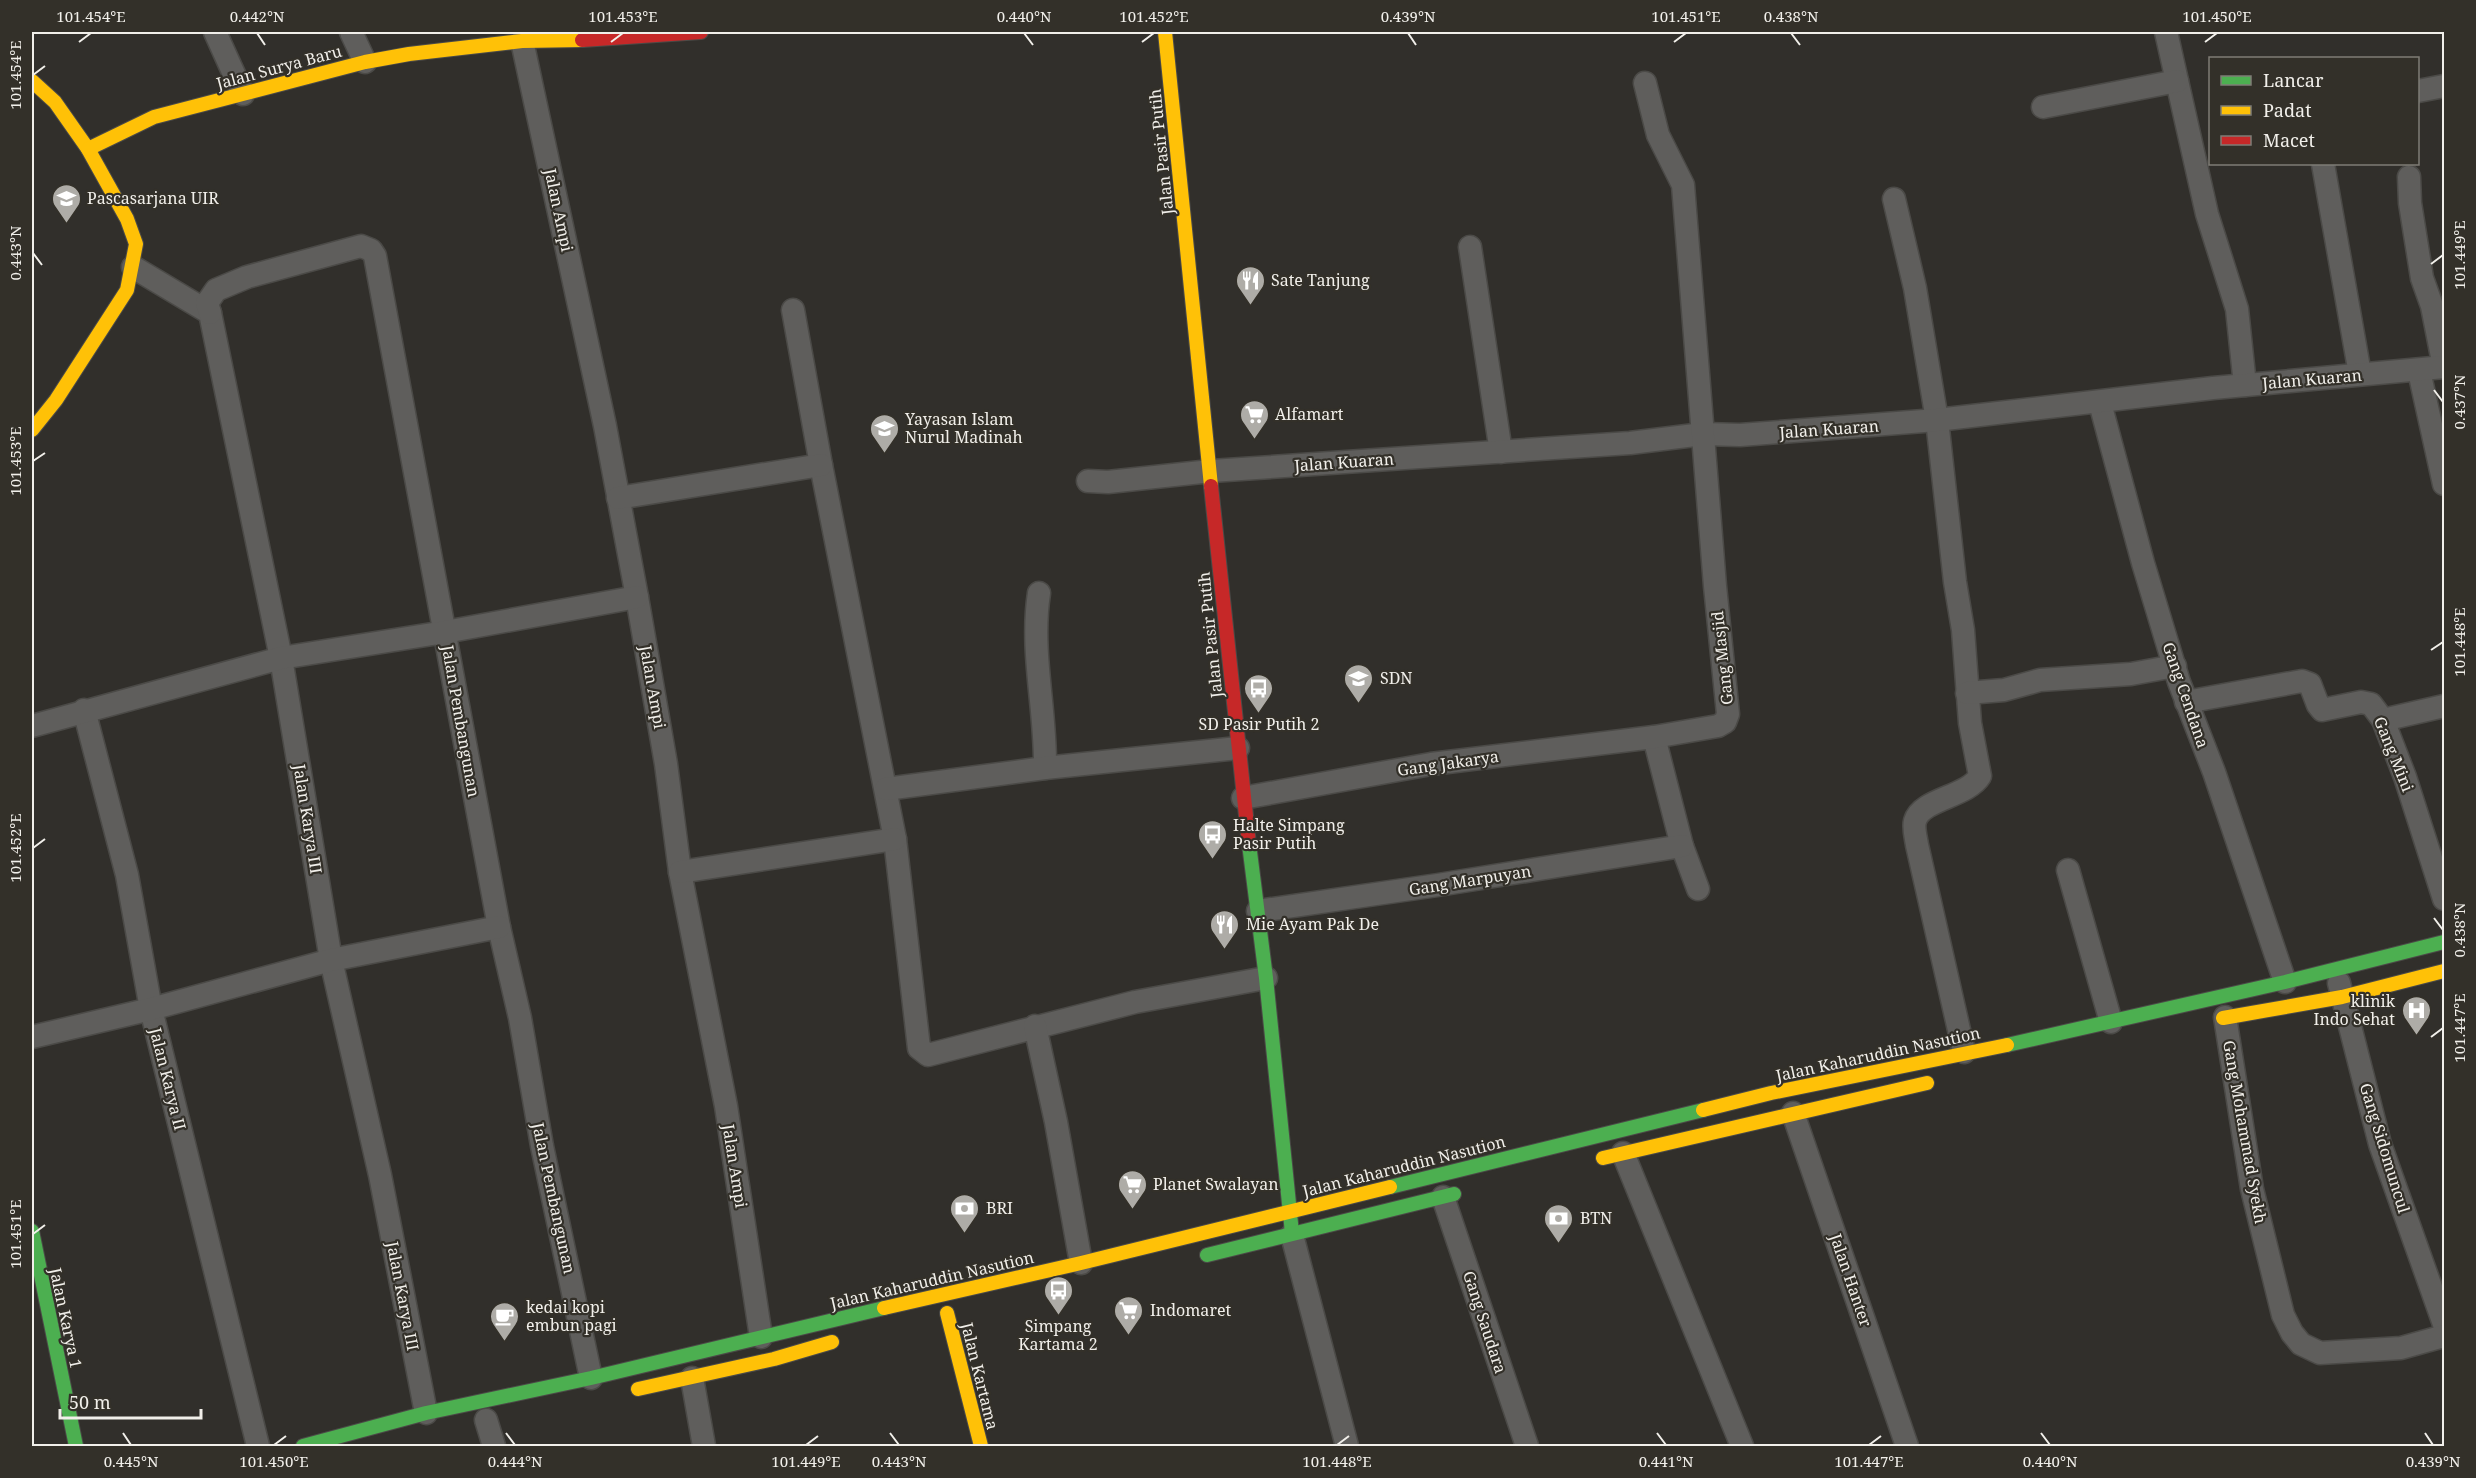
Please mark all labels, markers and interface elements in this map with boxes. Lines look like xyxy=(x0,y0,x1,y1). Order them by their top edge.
text: 101.454°E xyxy=(56,6,126,26)
text: 0.442°N xyxy=(230,6,285,26)
text: 101.453°E xyxy=(588,6,658,26)
text: 0.440°N xyxy=(997,6,1052,26)
text: 101.452°E xyxy=(1119,6,1189,26)
text: 0.439°N xyxy=(1381,6,1436,26)
text: 101.451°E xyxy=(1651,6,1721,26)
text: 0.438°N xyxy=(1764,6,1819,26)
text: 101.450°E xyxy=(2182,6,2252,26)
text: 101.454°E xyxy=(5,40,25,110)
street label: Jalan Surya Baru xyxy=(213,40,344,95)
legend xyxy=(2209,57,2419,165)
text: Lancar xyxy=(2263,68,2324,92)
street label: Jalan Pasir Putih xyxy=(1143,88,1179,217)
text: Padat xyxy=(2263,98,2312,122)
text: Macet xyxy=(2263,128,2315,152)
street label: Jalan Ampi xyxy=(539,165,579,254)
school or university icon: Pascasarjana UIR xyxy=(50,182,82,224)
place label: Pascasarjana UIR xyxy=(87,187,219,209)
text: 101.449°E xyxy=(2449,220,2469,290)
text: 0.443°N xyxy=(5,225,25,280)
restaurant icon: Sate Tanjung xyxy=(1234,264,1266,306)
place label: Sate Tanjung xyxy=(1271,269,1370,291)
street label: Jalan Kuaran xyxy=(2260,364,2363,394)
text: 0.437°N xyxy=(2449,374,2469,429)
supermarket icon: Alfamart xyxy=(1238,398,1270,440)
place label: Alfamart xyxy=(1275,403,1344,425)
place label: Yayasan Islam Nurul Madinah xyxy=(904,408,1023,448)
school or university icon: Yayasan Islam Nurul Madinah xyxy=(868,412,900,454)
street label: Jalan Kuaran xyxy=(1777,415,1880,444)
text: 101.453°E xyxy=(5,426,25,496)
street label: Jalan Kuaran xyxy=(1292,448,1395,477)
street label: Jalan Pasir Putih xyxy=(1192,571,1228,700)
text: 101.448°E xyxy=(2449,607,2469,677)
street label: Gang Masjid xyxy=(1706,610,1738,706)
street label: Gang Cendana xyxy=(2158,639,2214,751)
street label: Jalan Pembangunan xyxy=(437,642,485,799)
street label: Jalan Ampi xyxy=(635,642,671,731)
school or university icon: SDN xyxy=(1343,662,1375,704)
place label: SDN xyxy=(1380,667,1413,689)
bus stop icon: SD Pasir Putih 2 xyxy=(1243,672,1275,714)
place label: SD Pasir Putih 2 xyxy=(1198,713,1320,735)
street label: Gang Mini xyxy=(2369,713,2419,795)
street label: Gang Jakarya xyxy=(1396,745,1500,781)
street label: Jalan Karya III xyxy=(288,762,328,876)
text: 101.452°E xyxy=(5,813,25,883)
place label: Halte Simpang Pasir Putih xyxy=(1233,814,1345,854)
bus stop icon: Halte Simpang Pasir Putih xyxy=(1196,818,1228,860)
street label: Gang Marpuyan xyxy=(1407,859,1533,901)
text: 0.438°N xyxy=(2449,902,2469,957)
restaurant icon: Mie Ayam Pak De xyxy=(1209,908,1241,950)
place label: Mie Ayam Pak De xyxy=(1246,913,1379,935)
place label: klinik Indo Sehat xyxy=(2314,990,2396,1030)
text: 101.447°E xyxy=(2449,993,2469,1063)
hospital icon: klinik Indo Sehat xyxy=(2400,994,2432,1036)
street label: Jalan Kaharuddin Nasution xyxy=(1773,1022,1982,1087)
street label: Jalan Karya II xyxy=(144,1024,191,1133)
street label: Gang Mohammad Syekh xyxy=(2218,1039,2272,1225)
street label: Gang Sidomuncul xyxy=(2355,1080,2415,1216)
street label: Jalan Pembangunan xyxy=(527,1119,581,1276)
street label: Jalan Ampi xyxy=(717,1122,752,1209)
street label: Jalan Kaharuddin Nasution xyxy=(1299,1130,1508,1202)
supermarket icon: Planet Swalayan xyxy=(1116,1168,1148,1210)
place label: Planet Swalayan xyxy=(1153,1173,1279,1195)
bank icon: BRI xyxy=(949,1192,981,1234)
place label: BRI xyxy=(986,1197,1013,1219)
text: 101.451°E xyxy=(5,1199,25,1269)
bank icon: BTN xyxy=(1543,1202,1575,1244)
place label: BTN xyxy=(1580,1207,1612,1229)
street label: Jalan Hanter xyxy=(1824,1230,1877,1330)
street label: Jalan Karya III xyxy=(381,1239,424,1353)
street label: Jalan Kaharuddin Nasution xyxy=(827,1246,1036,1314)
street label: Jalan Karya 1 xyxy=(44,1265,87,1370)
street label: Gang Saudara xyxy=(1458,1268,1512,1376)
bus stop icon: Simpang Kartama 2 xyxy=(1042,1274,1074,1316)
supermarket icon: Indomaret xyxy=(1113,1294,1145,1336)
place label: kedai kopi embun pagi xyxy=(526,1296,617,1336)
place label: Indomaret xyxy=(1150,1299,1231,1321)
cafe icon: kedai kopi embun pagi xyxy=(489,1300,521,1342)
place label: Simpang Kartama 2 xyxy=(1018,1315,1098,1355)
street label: Jalan Kartama xyxy=(956,1319,1004,1432)
scale bar xyxy=(60,1382,201,1420)
text: 50 m xyxy=(69,1390,111,1414)
text: 0.445°N xyxy=(104,1451,159,1471)
text: 101.450°E xyxy=(239,1451,309,1471)
text: 0.444°N xyxy=(488,1451,543,1471)
text: 101.449°E xyxy=(771,1451,841,1471)
text: 0.443°N xyxy=(872,1451,927,1471)
text: 101.448°E xyxy=(1302,1451,1372,1471)
text: 0.441°N xyxy=(1639,1451,1694,1471)
text: 101.447°E xyxy=(1834,1451,1904,1471)
text: 0.440°N xyxy=(2023,1451,2078,1471)
text: 0.439°N xyxy=(2406,1451,2461,1471)

